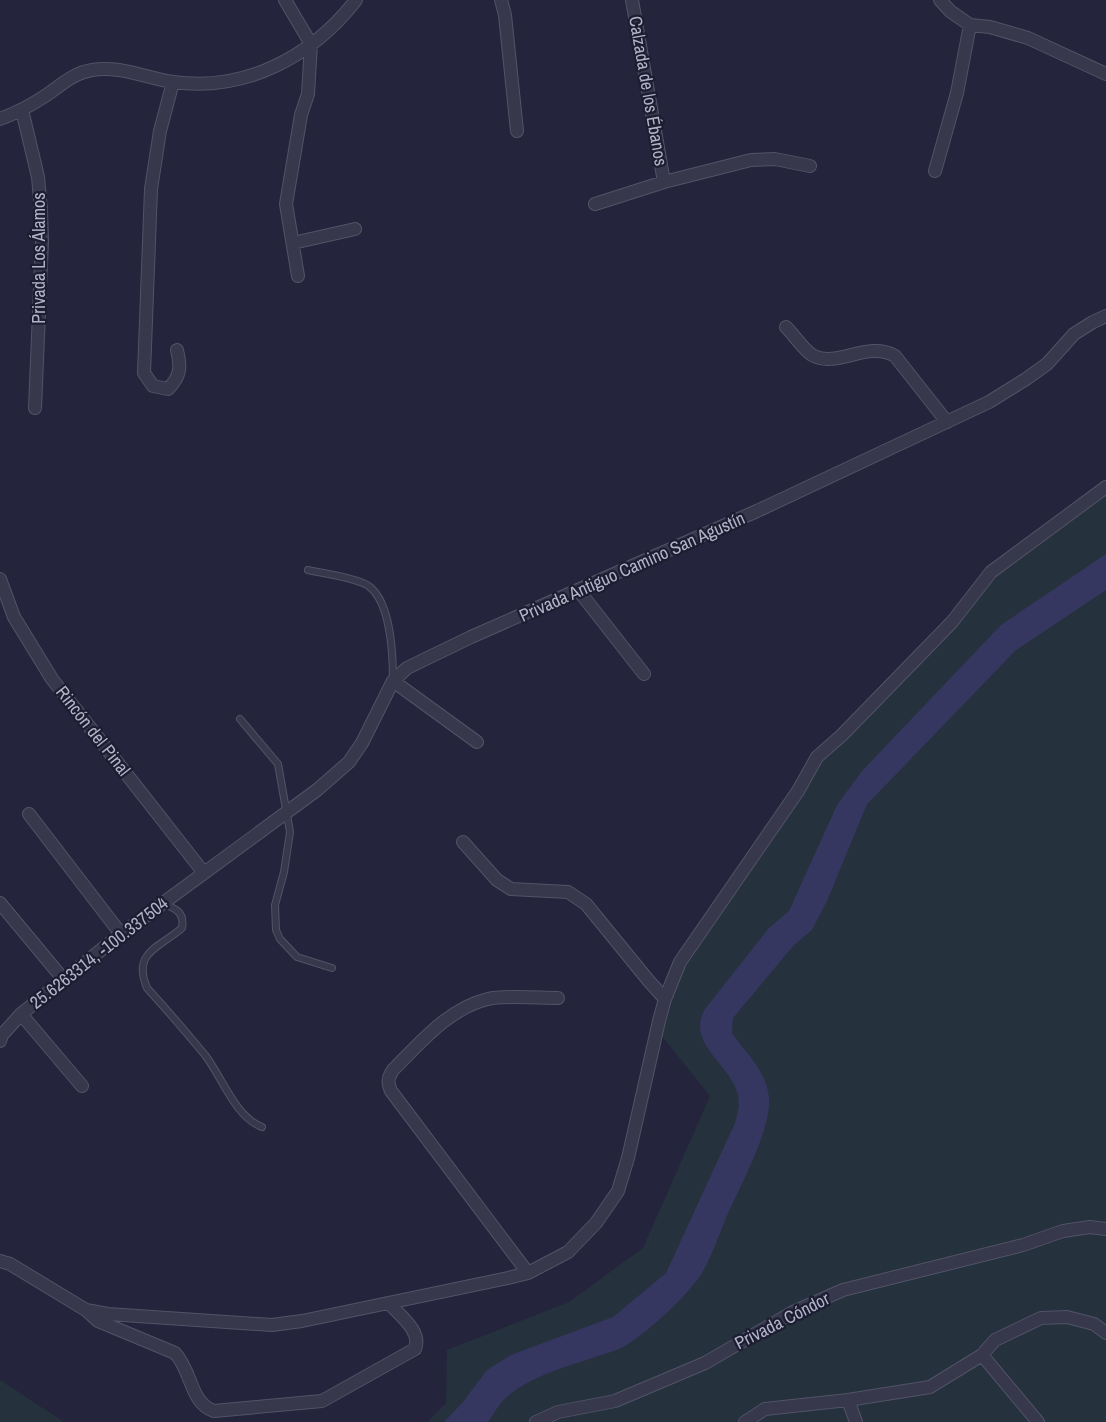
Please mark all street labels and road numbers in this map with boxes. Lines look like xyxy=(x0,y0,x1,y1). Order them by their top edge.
street label: Calzada de los Ébanos xyxy=(623,14,674,168)
street label: Privada Los Álamos xyxy=(26,192,51,324)
street label: Privada Antiguo Camino San Agustín xyxy=(515,505,749,628)
street label: Rincón del Pinal xyxy=(50,680,137,781)
street label: 25.6263314, -100.337504 xyxy=(24,891,173,1015)
street label: Privada Cóndor xyxy=(730,1286,834,1355)

